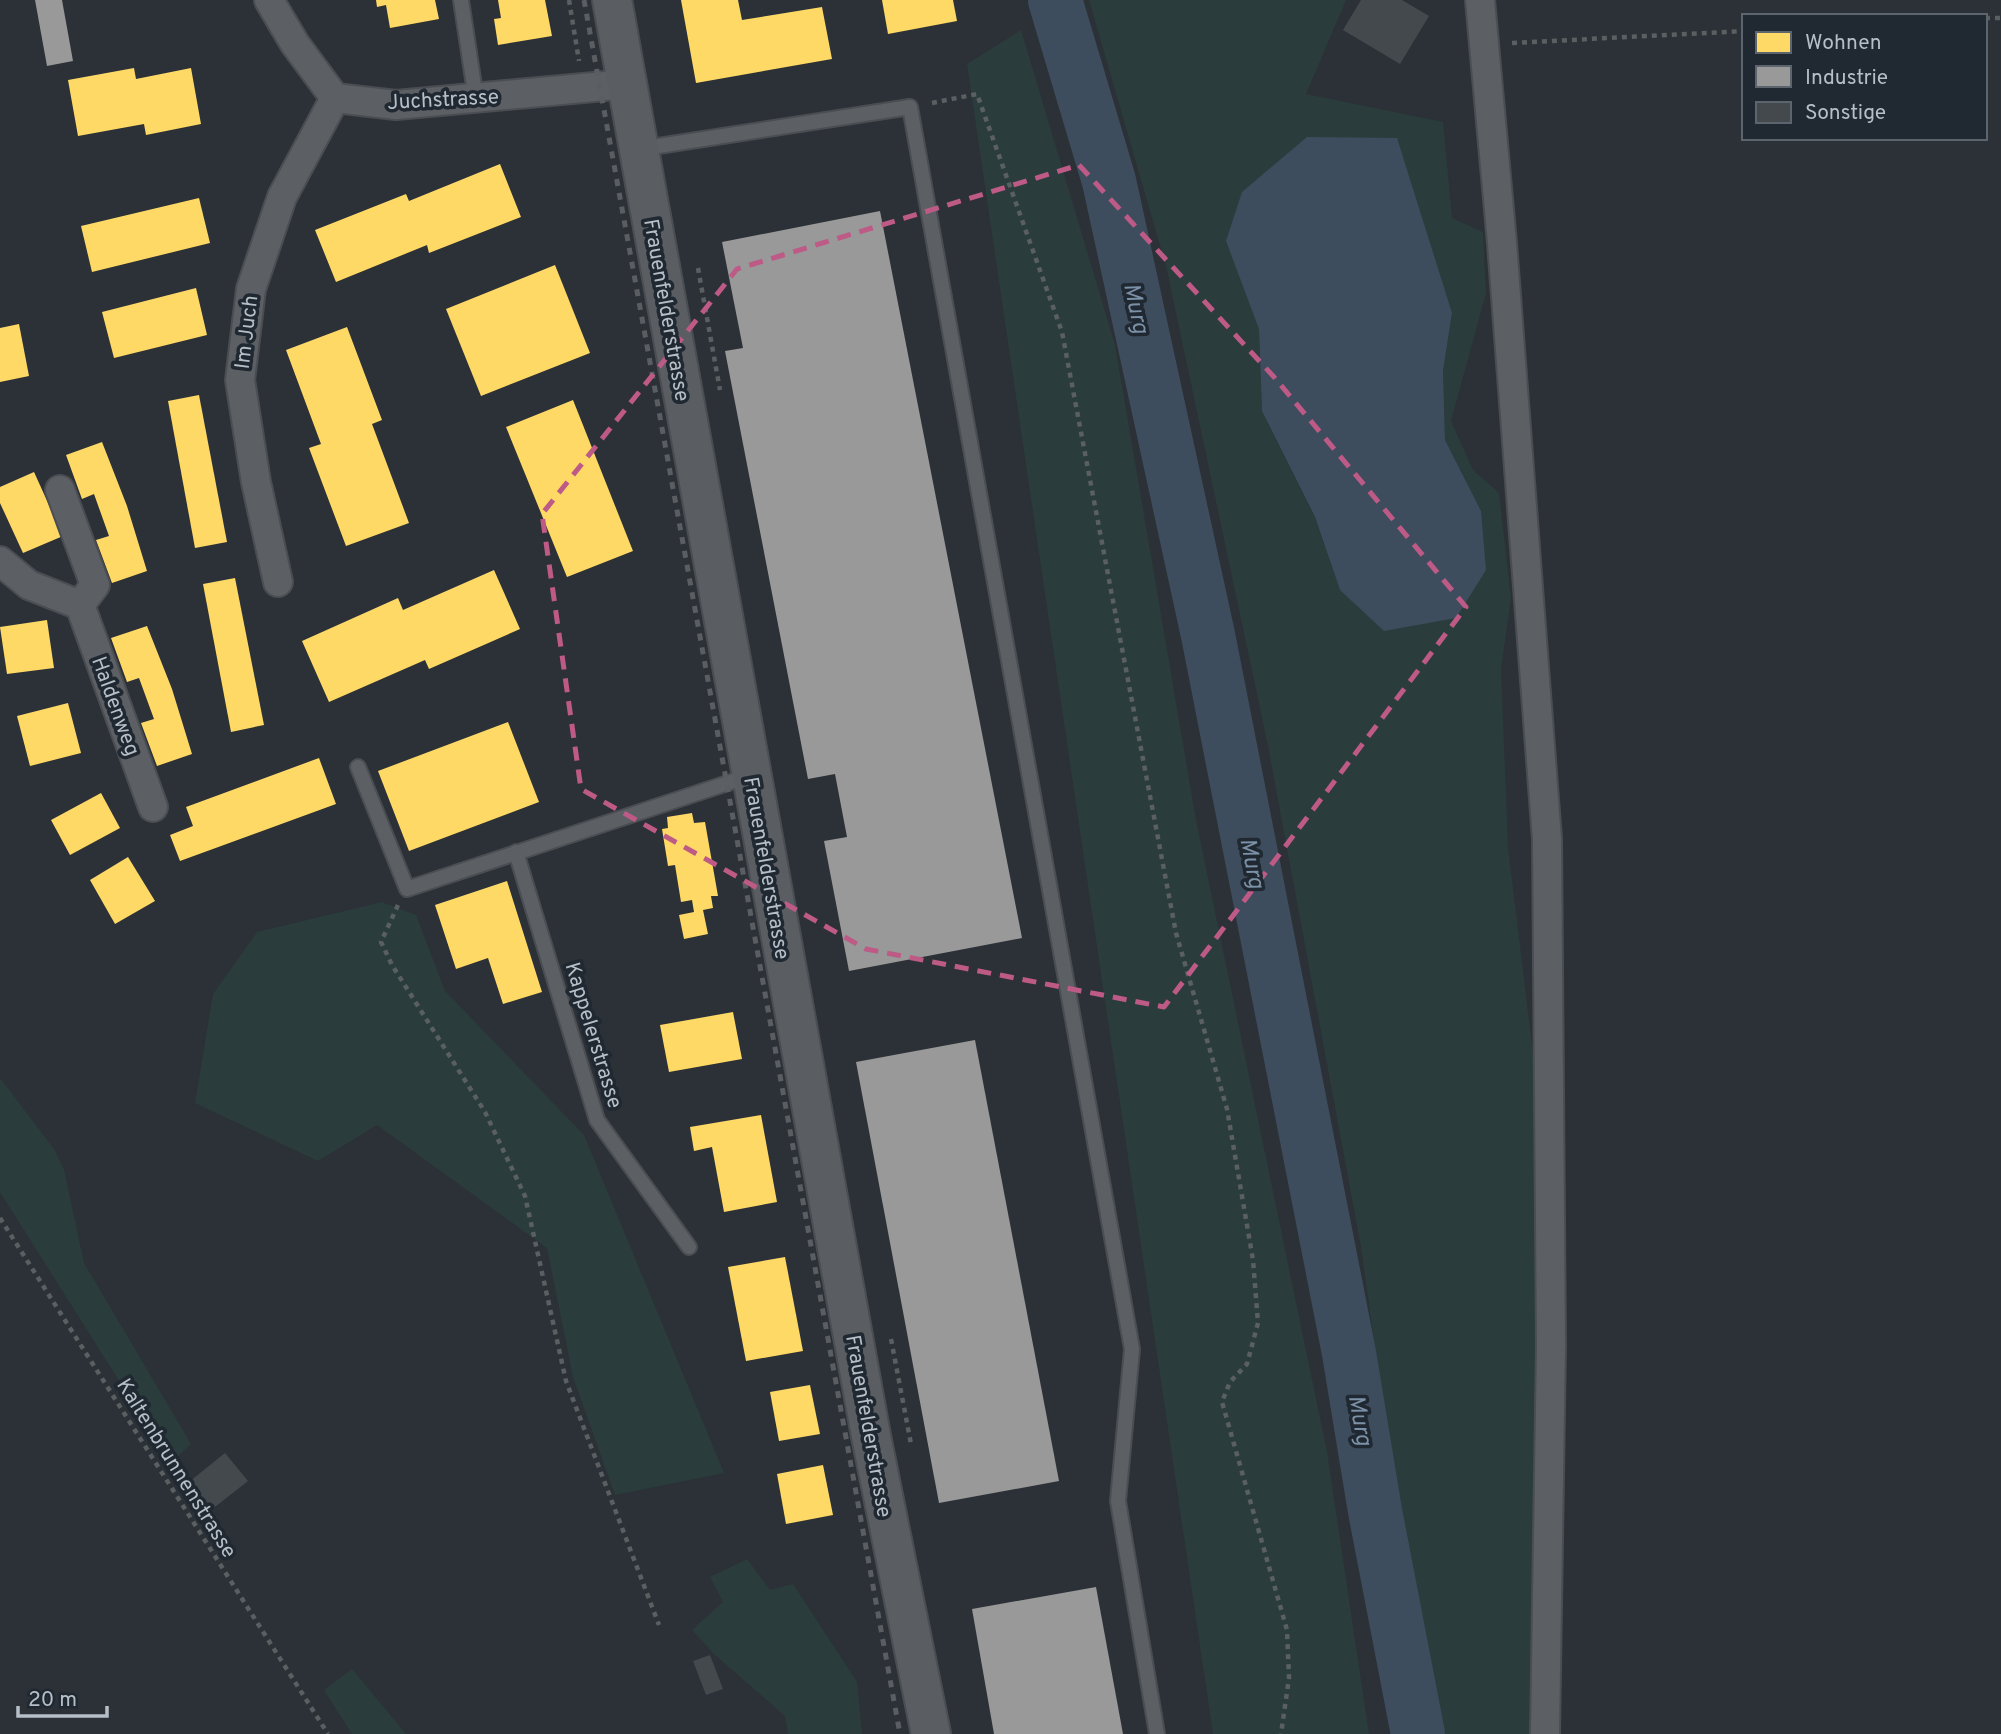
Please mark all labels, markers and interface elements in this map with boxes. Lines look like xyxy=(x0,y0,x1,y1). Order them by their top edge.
legend xyxy=(1742,14,1987,140)
text: Wohnen xyxy=(1805,30,1882,57)
text: Industrie xyxy=(1805,65,1888,92)
street label: Juchstrasse xyxy=(387,84,500,117)
text: Sonstige xyxy=(1805,100,1886,127)
street label: Frauenfelderstrasse xyxy=(636,217,695,404)
water label: Murg xyxy=(1115,281,1154,337)
street label: Im Juch xyxy=(230,294,265,371)
street label: Haldenweg xyxy=(84,653,145,760)
street label: Frauenfelderstrasse xyxy=(736,775,795,962)
water label: Murg xyxy=(1231,836,1270,892)
street label: Kappelerstrasse xyxy=(558,959,628,1112)
street label: Frauenfelderstrasse xyxy=(838,1333,897,1520)
street label: Kaltenbrunnenstrasse xyxy=(110,1374,242,1564)
water label: Murg xyxy=(1340,1393,1377,1449)
scale bar xyxy=(18,1674,107,1718)
text: 20 m xyxy=(28,1687,77,1714)

